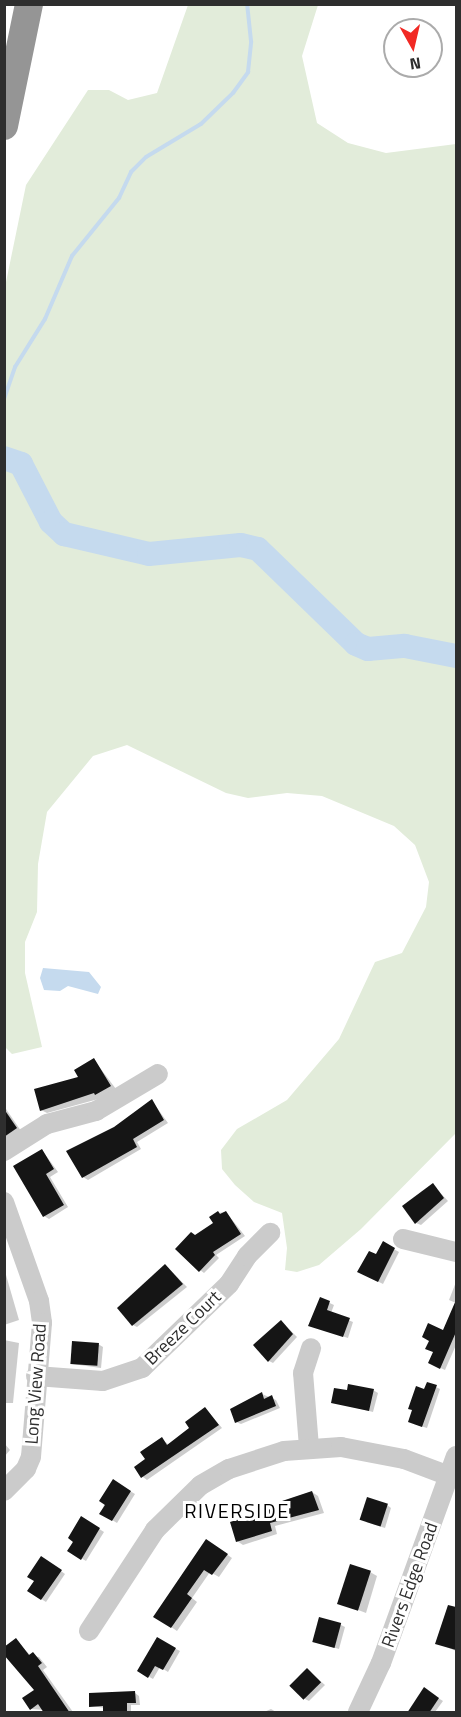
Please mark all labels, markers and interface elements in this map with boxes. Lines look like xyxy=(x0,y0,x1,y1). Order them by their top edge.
north arrow xyxy=(383,18,443,78)
text: N xyxy=(408,51,422,76)
street label: Breeze Court xyxy=(140,1286,226,1370)
street label: Long View Road xyxy=(21,1323,51,1445)
district label: RIVERSIDE xyxy=(184,1498,290,1522)
street label: Rivers Edge Road xyxy=(377,1519,443,1651)

